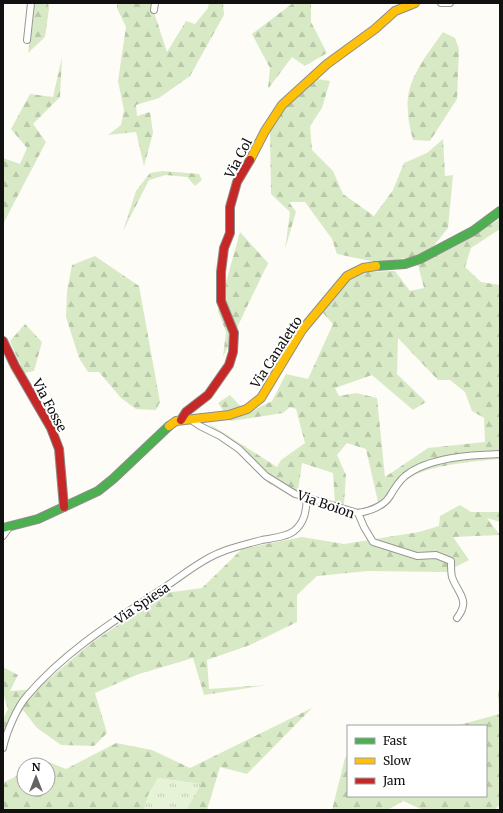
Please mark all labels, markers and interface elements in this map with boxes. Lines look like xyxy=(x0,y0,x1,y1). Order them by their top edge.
street label: Via Col xyxy=(220,135,256,182)
street label: Via Canaletto xyxy=(246,313,306,392)
street label: Via Fosse xyxy=(28,375,71,435)
street label: Via Boion xyxy=(294,486,357,522)
street label: Via Spiesa xyxy=(111,579,173,629)
legend xyxy=(347,725,487,797)
text: Fast xyxy=(383,733,407,748)
text: Slow xyxy=(383,753,412,768)
north arrow xyxy=(16,757,56,797)
text: N xyxy=(32,760,41,774)
text: Jam xyxy=(382,773,406,788)

